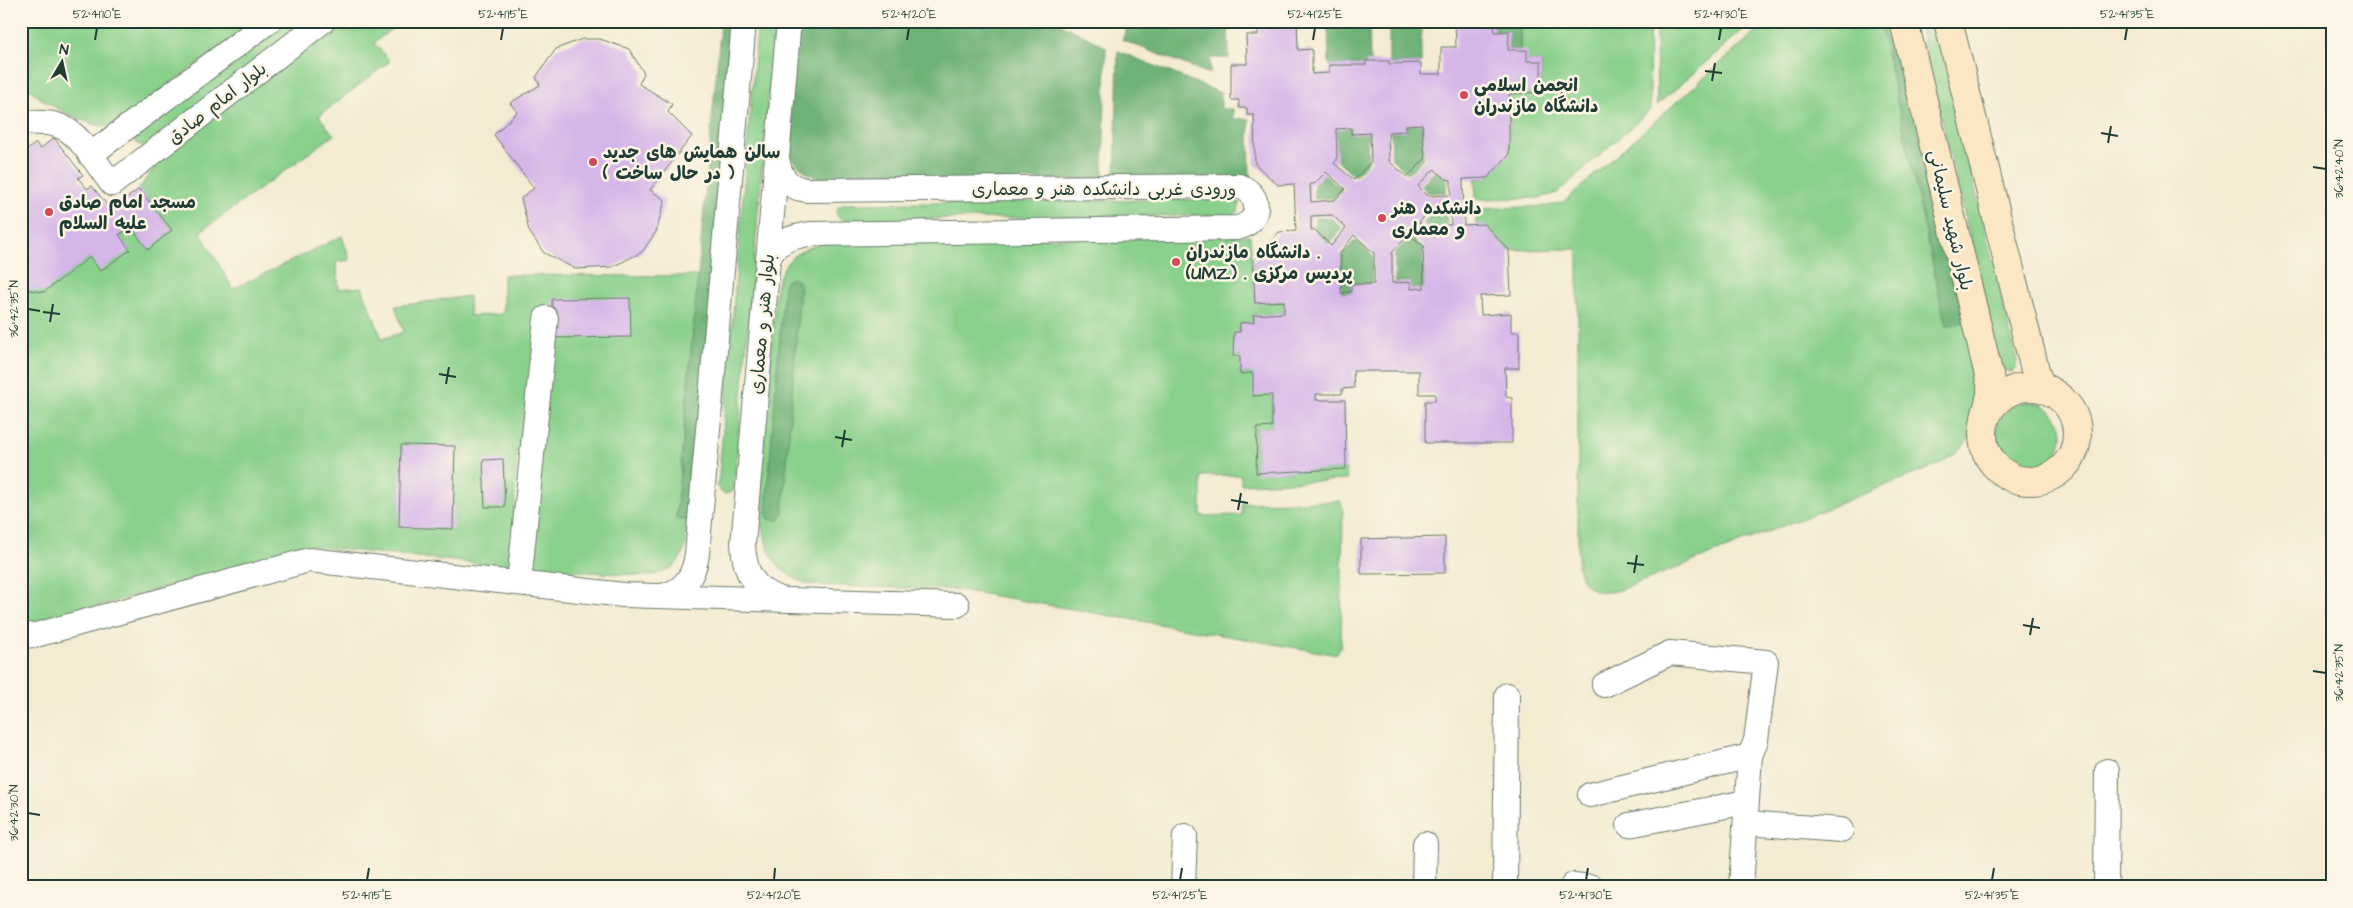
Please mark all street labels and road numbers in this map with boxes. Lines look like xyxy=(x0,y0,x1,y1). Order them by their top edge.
street label: بلوار امام صادق xyxy=(162,57,273,151)
street label: بلوار شهید سلیمانی xyxy=(1922,147,1979,293)
street label: ورودی غربی دانشکده هنر و معماری xyxy=(972,177,1236,202)
street label: بلوار هنر و معماری xyxy=(744,253,781,395)

